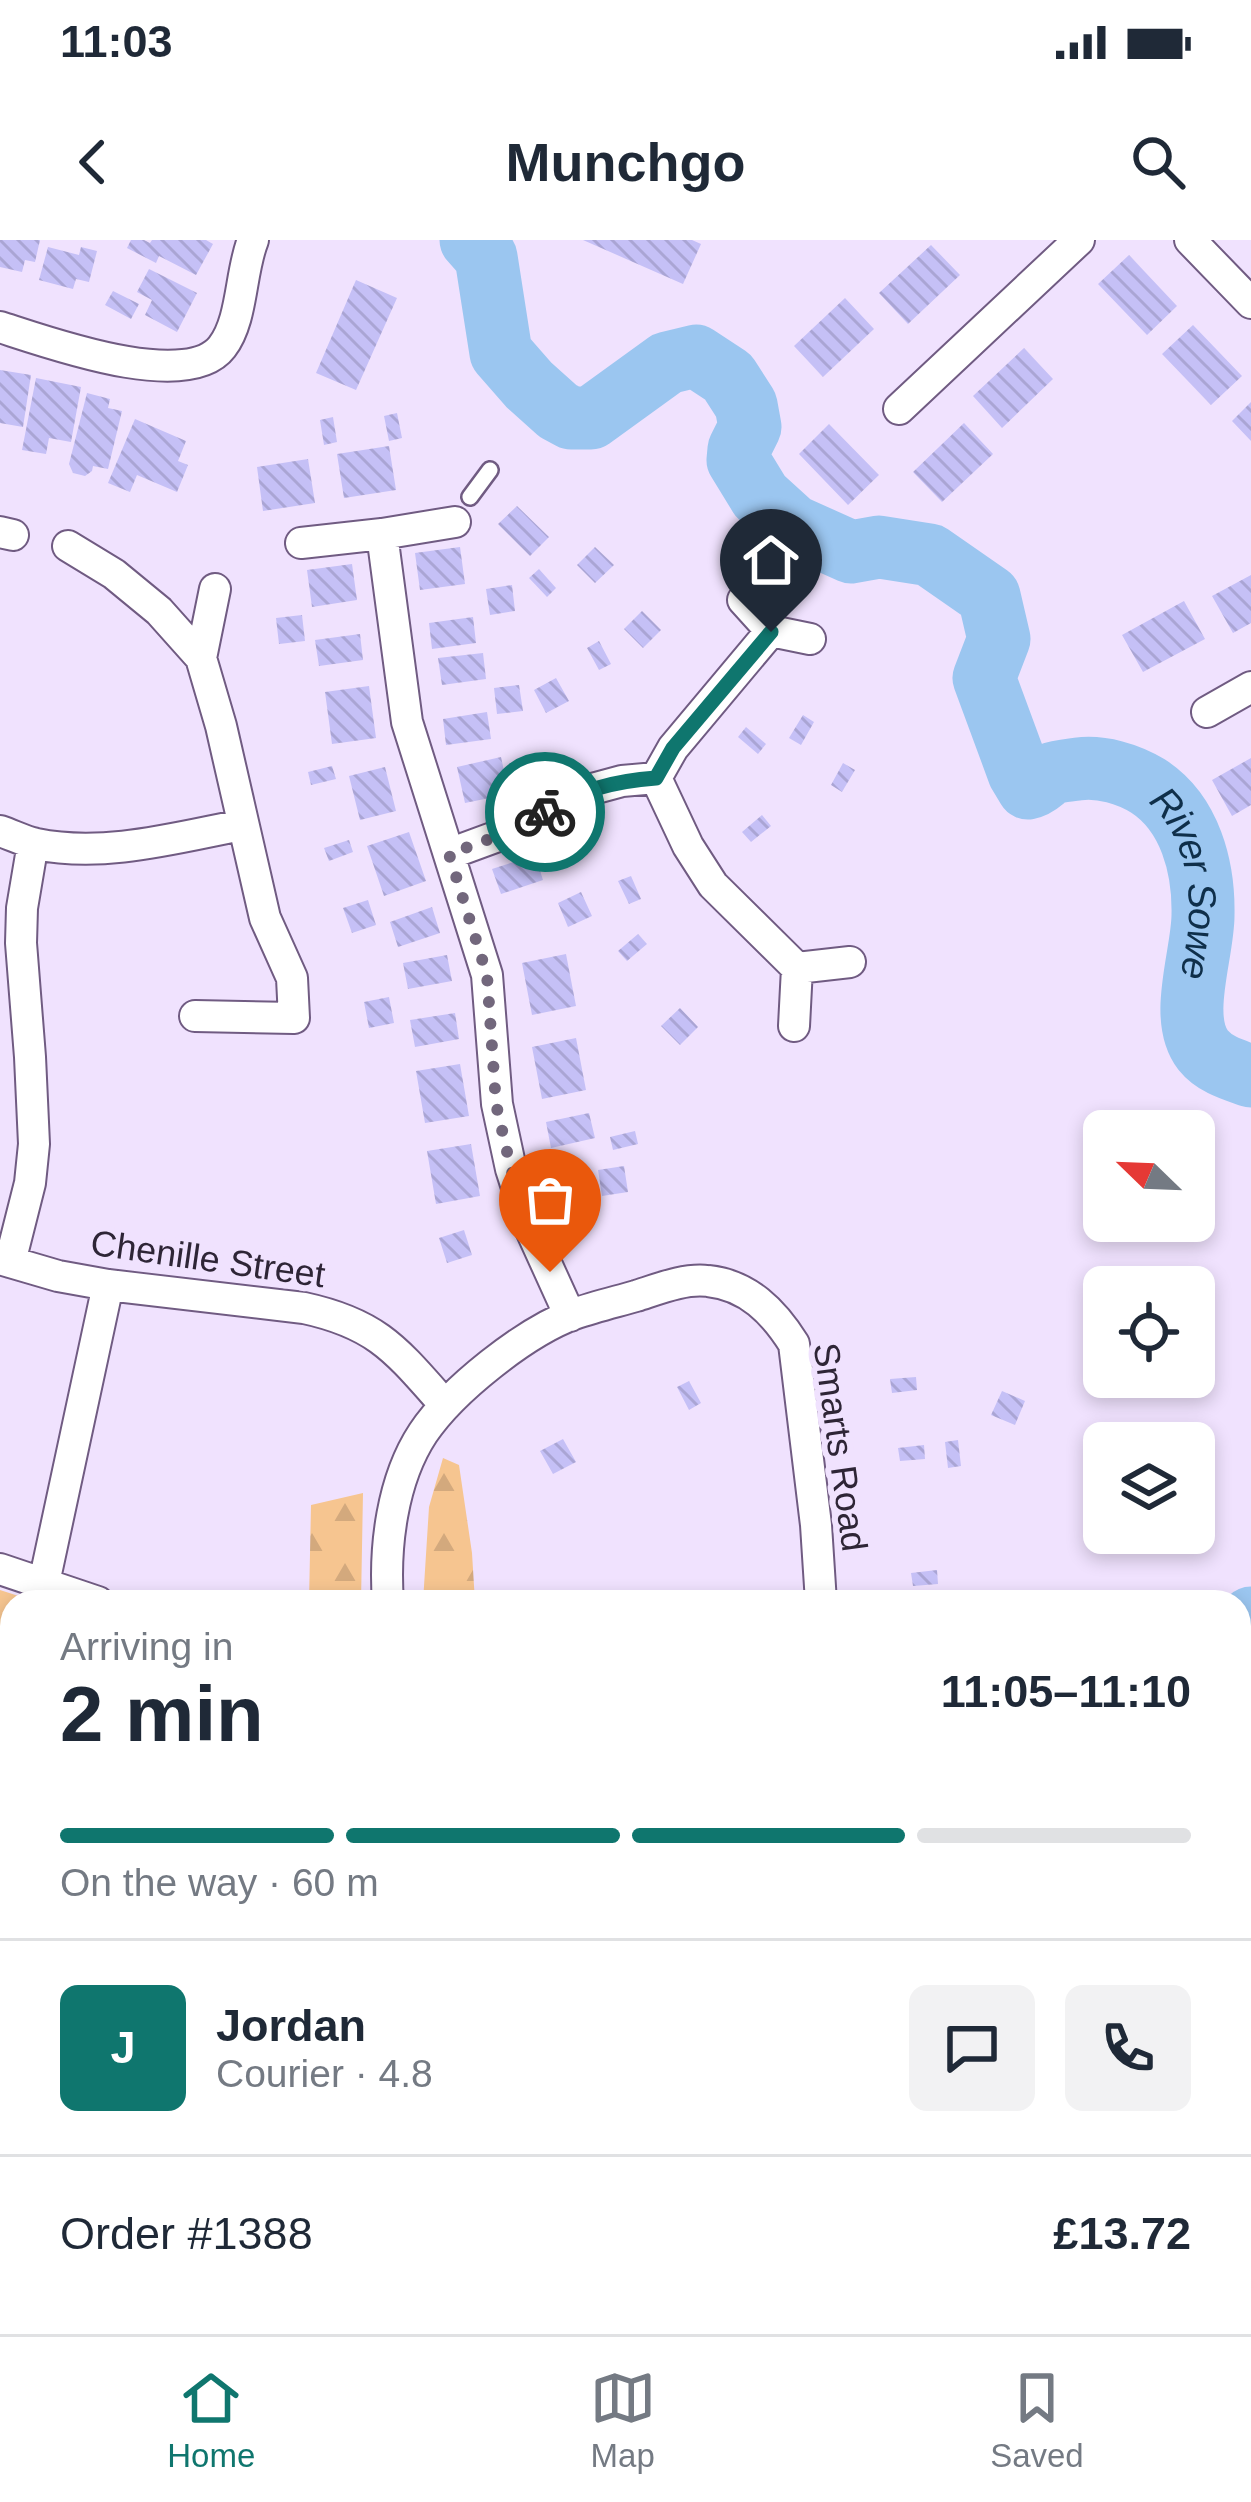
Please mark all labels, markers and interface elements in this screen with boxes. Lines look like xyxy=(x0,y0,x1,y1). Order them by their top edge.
text: 11:03 xyxy=(60,16,173,67)
icon: back xyxy=(60,129,126,195)
icon: search xyxy=(1125,129,1191,195)
text: Munchgo xyxy=(506,132,745,192)
pin xyxy=(720,509,822,632)
icon: home xyxy=(738,527,804,593)
courier xyxy=(485,752,605,872)
water label: River Sowe xyxy=(1142,778,1224,983)
icon: bike xyxy=(512,779,578,845)
north arrow xyxy=(1083,1110,1215,1242)
map controls xyxy=(1083,1110,1215,1554)
pin xyxy=(499,1149,601,1272)
icon: bag xyxy=(517,1167,583,1233)
street label: Chenille Street xyxy=(88,1222,328,1295)
button: locate xyxy=(1083,1266,1215,1398)
street label: Smarts Road xyxy=(806,1340,875,1554)
button: layers xyxy=(1083,1422,1215,1554)
text: Arriving in xyxy=(60,1625,233,1668)
text: 11:05–11:10 xyxy=(941,1666,1191,1717)
text: 2 min xyxy=(60,1670,264,1758)
text: On the way · 60 m xyxy=(60,1861,379,1904)
button: chat xyxy=(909,1985,1035,2111)
button: phone xyxy=(1065,1985,1191,2111)
text: Jordan xyxy=(216,2000,366,2051)
text: J xyxy=(110,2022,136,2073)
text: Courier · 4.8 xyxy=(216,2052,433,2095)
text: Order #1388 xyxy=(60,2208,313,2259)
text: £13.72 xyxy=(1053,2208,1191,2259)
tab: Home xyxy=(167,2365,255,2475)
tab: Map xyxy=(590,2365,656,2475)
tab: Saved xyxy=(990,2365,1084,2475)

